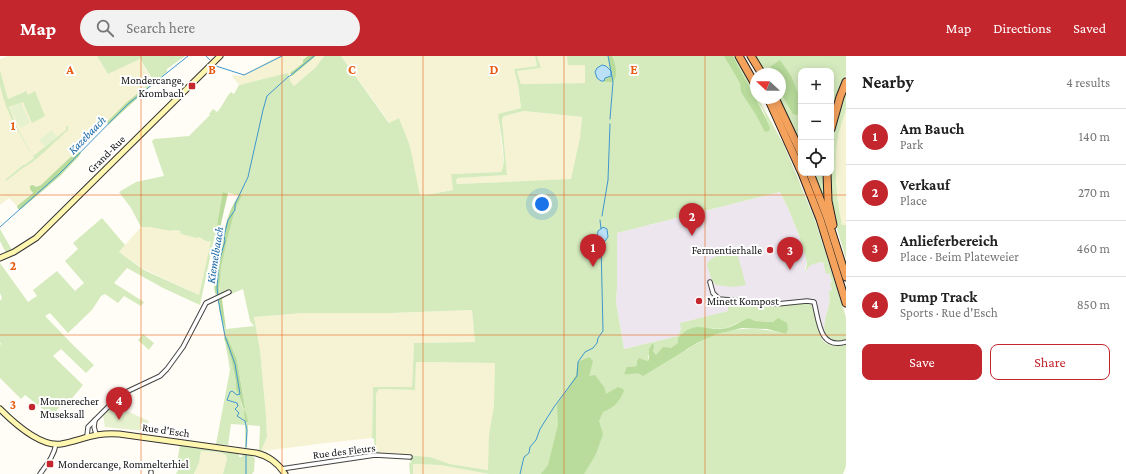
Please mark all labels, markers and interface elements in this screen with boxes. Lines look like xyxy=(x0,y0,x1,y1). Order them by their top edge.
search box xyxy=(80,10,360,46)
icon: search xyxy=(94,17,116,39)
text: Map xyxy=(20,18,56,39)
text: Search here xyxy=(126,20,195,36)
text: Map xyxy=(946,20,971,36)
text: Directions xyxy=(993,20,1051,36)
text: Saved xyxy=(1073,20,1106,36)
text: A xyxy=(65,62,74,77)
text: B xyxy=(208,62,216,77)
text: C xyxy=(348,62,356,77)
text: D xyxy=(490,62,499,77)
text: E xyxy=(630,62,638,77)
north arrow xyxy=(750,68,786,104)
map controls xyxy=(798,68,834,176)
button: + xyxy=(798,68,834,104)
text: Nearby xyxy=(862,73,914,92)
place label: Mondercange, Krombach xyxy=(121,74,184,99)
text: 4 results xyxy=(1066,75,1110,90)
marker: Mondercange, Krombach xyxy=(187,81,197,91)
button: − xyxy=(798,104,834,140)
water label: Kazebaach xyxy=(65,113,109,157)
text: 1 xyxy=(11,118,16,133)
text: Am Bauch xyxy=(900,121,964,137)
text: 1 xyxy=(873,129,877,144)
text: 140 m xyxy=(1079,129,1110,144)
street label: Grand-Rue xyxy=(85,133,127,175)
text: Park xyxy=(900,137,923,152)
button: locate xyxy=(798,140,834,176)
text: Verkauf xyxy=(900,177,950,193)
text: 2 xyxy=(872,185,878,200)
text: 270 m xyxy=(1078,185,1110,200)
text: Place xyxy=(900,193,927,208)
your location xyxy=(532,194,552,214)
pin: 2 xyxy=(679,203,705,236)
water label: Kiemelbaach xyxy=(204,225,226,284)
text: Anlieferbereich xyxy=(900,233,998,249)
pin: 1 xyxy=(580,234,606,267)
pin: 3 xyxy=(777,237,803,270)
text: 3 xyxy=(872,241,878,256)
text: 460 m xyxy=(1077,241,1110,256)
place label: Fermentierhalle xyxy=(692,244,762,256)
marker: Fermentierhalle xyxy=(765,245,775,255)
text: Place · Beim Plateweier xyxy=(900,249,1019,264)
text: 2 xyxy=(10,258,17,273)
text: Pump Track xyxy=(900,289,977,305)
place label: Minett Kompost xyxy=(707,295,779,308)
marker: Minett Kompost xyxy=(694,296,704,306)
text: 4 xyxy=(871,297,879,312)
text: 850 m xyxy=(1077,297,1110,312)
text: Sports · Rue d'Esch xyxy=(900,305,998,320)
button: Save xyxy=(862,344,982,380)
button: Share xyxy=(990,344,1110,380)
pin: 4 xyxy=(106,387,132,420)
place label: Monnerecher Museksall xyxy=(40,395,99,420)
text: 3 xyxy=(10,397,16,412)
marker: Monnerecher Museksall xyxy=(27,402,37,412)
street label: Rue d'Esch xyxy=(142,421,191,439)
street label: Rue des Fleurs xyxy=(312,441,376,461)
place label: Mondercange, Rommelterhiel xyxy=(58,458,189,471)
marker: Mondercange, Rommelterhiel xyxy=(45,459,55,469)

